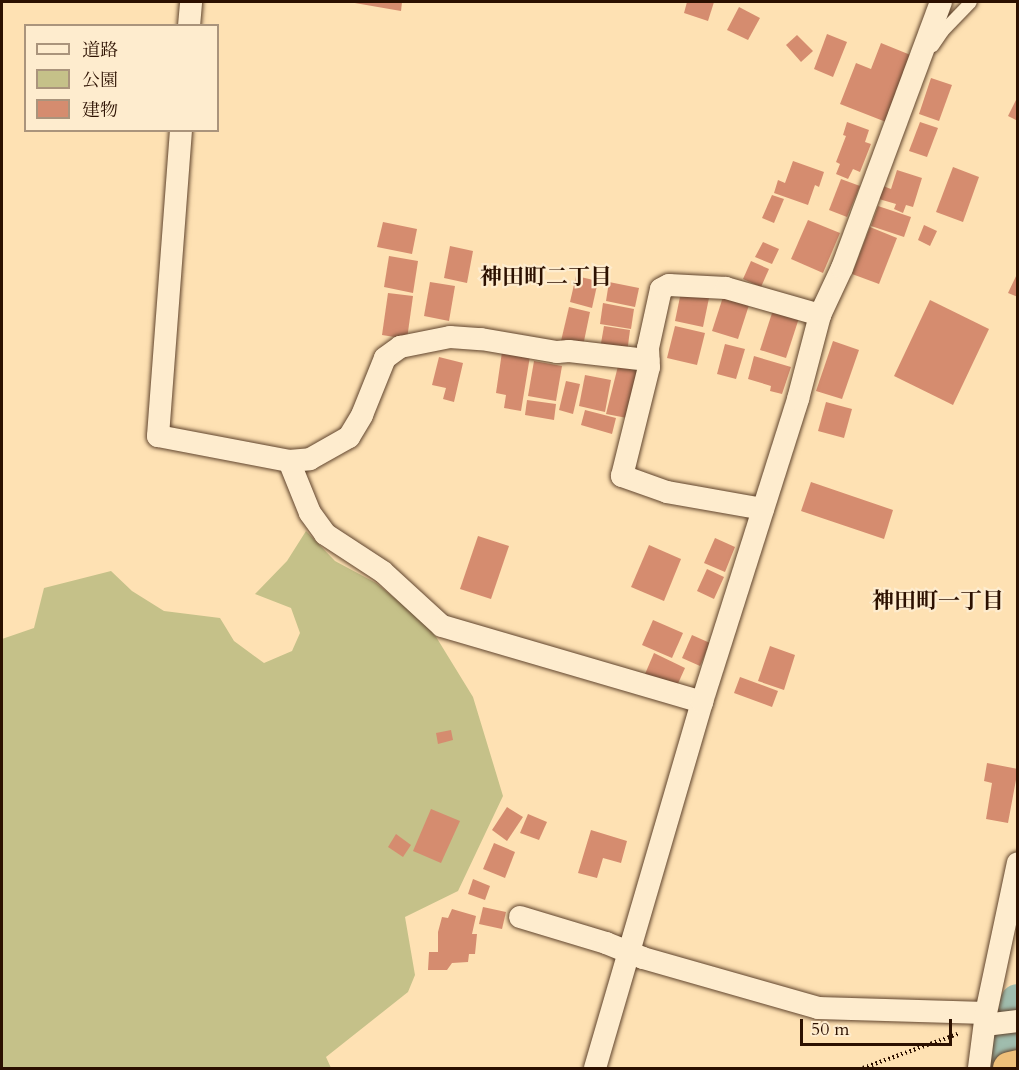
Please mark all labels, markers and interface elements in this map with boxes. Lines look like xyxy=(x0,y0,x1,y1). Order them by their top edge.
legend xyxy=(24,24,219,132)
text: 道路 xyxy=(82,38,118,63)
text: 公園 xyxy=(82,68,118,93)
text: 建物 xyxy=(82,98,118,123)
district label: 神田町二丁目 xyxy=(480,265,612,291)
district label: 神田町一丁目 xyxy=(872,589,1004,615)
scale bar xyxy=(803,1007,954,1045)
text: 50 m xyxy=(811,1017,850,1042)

